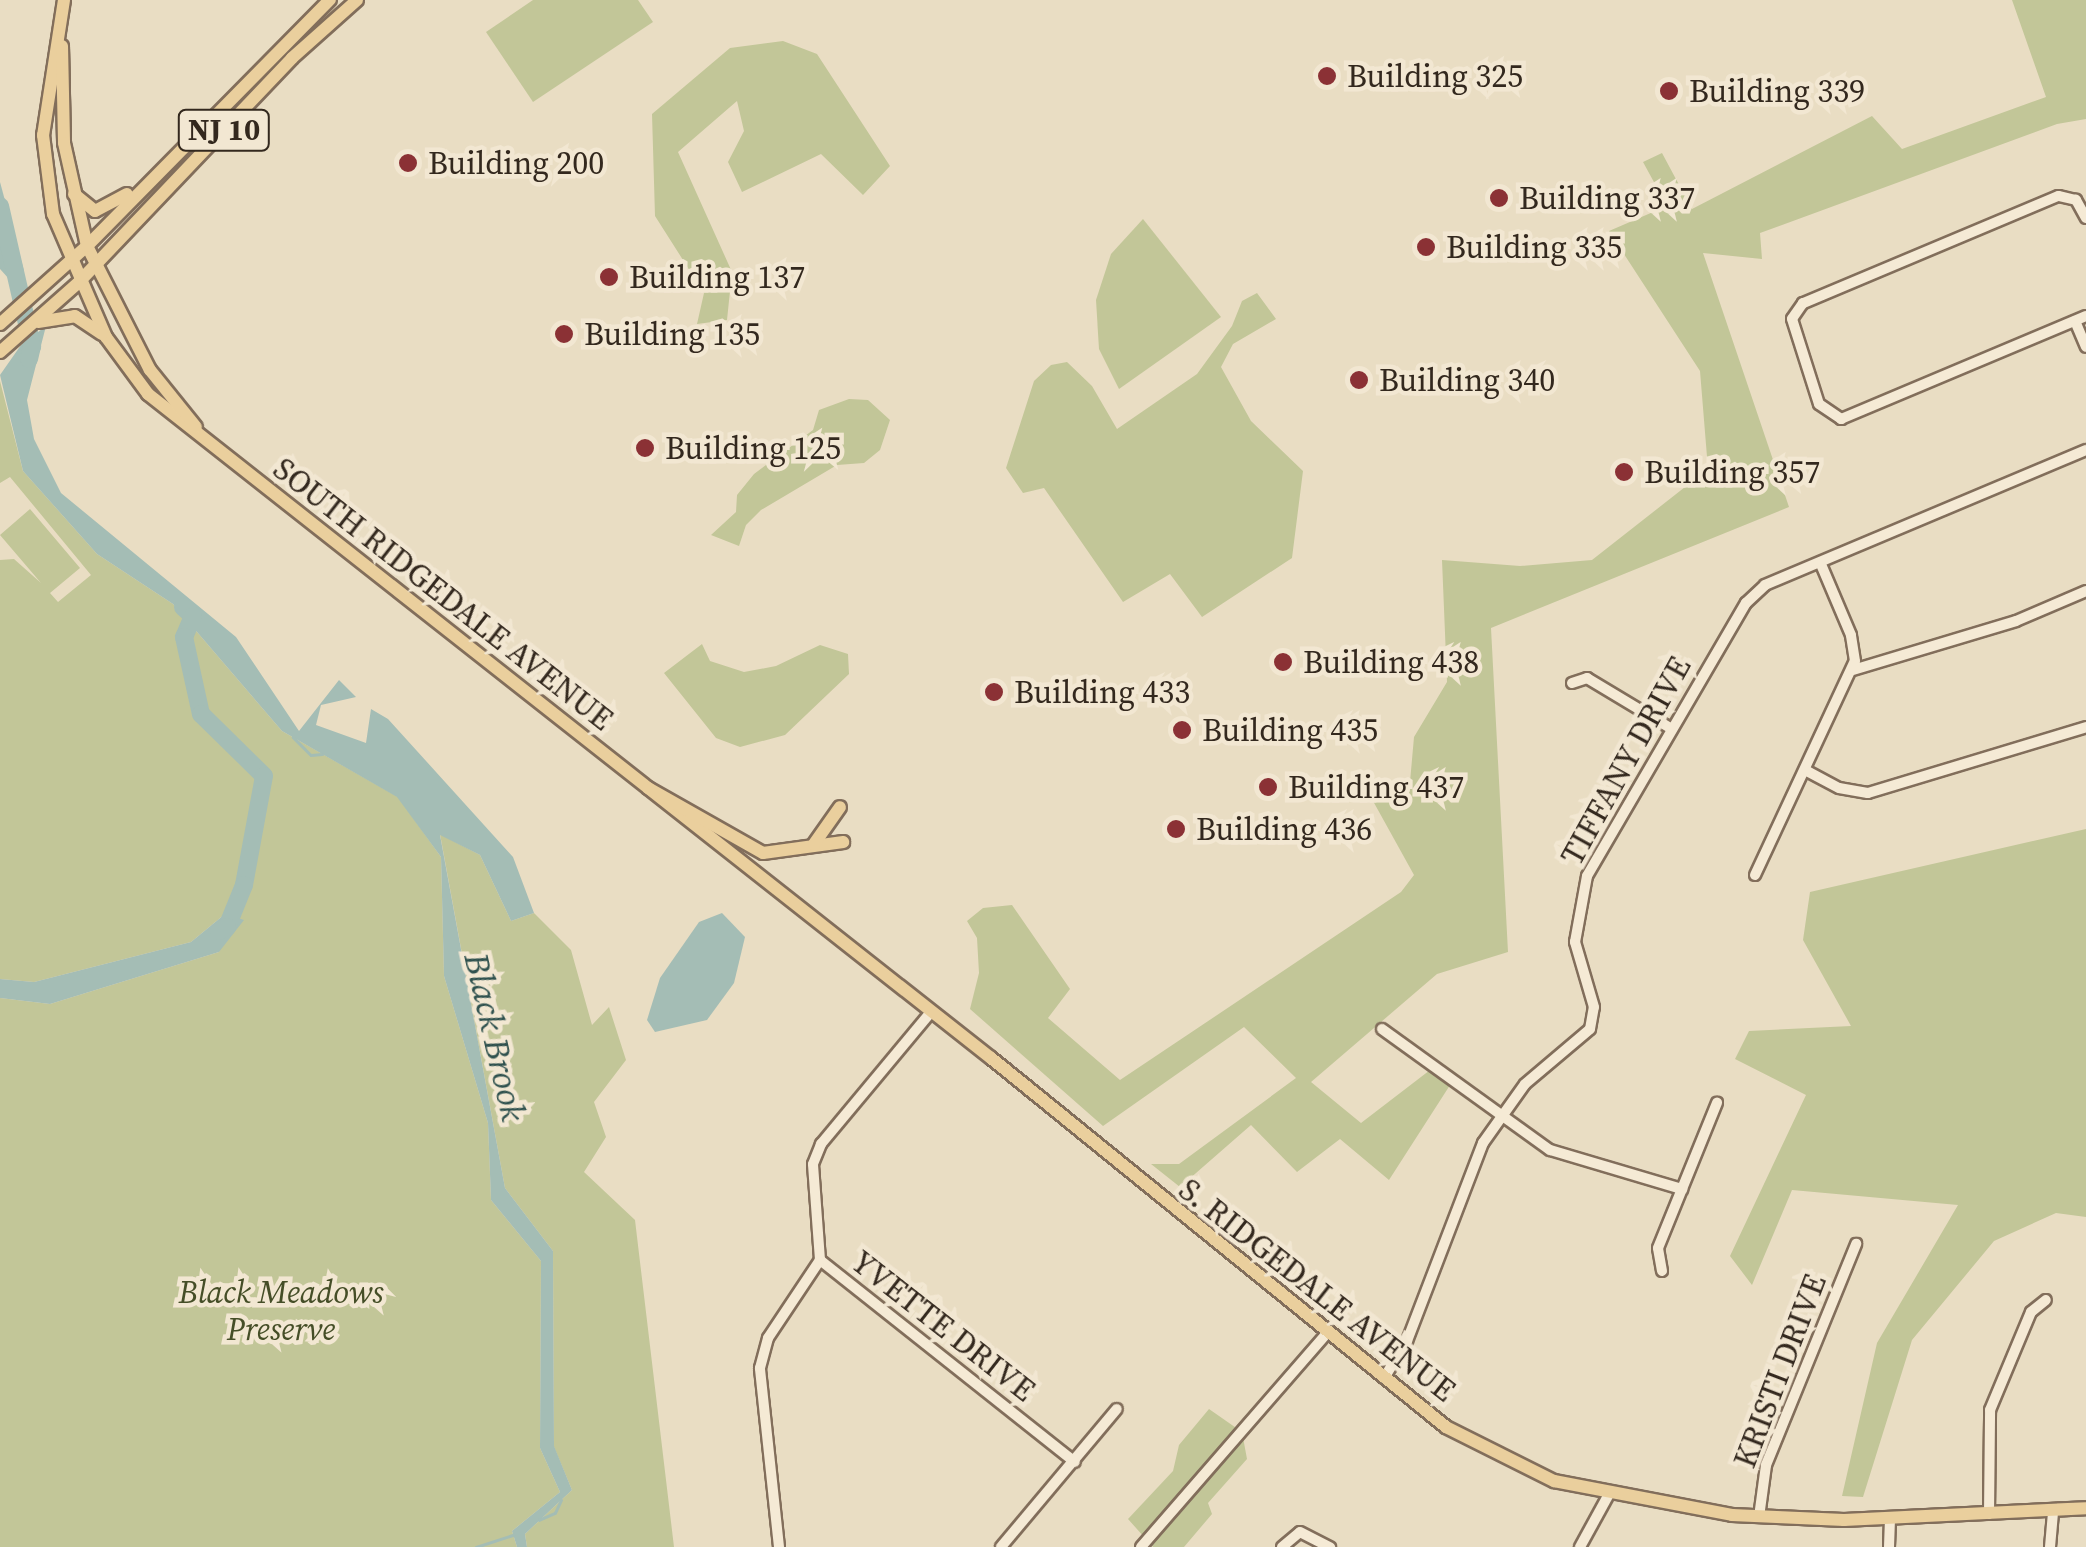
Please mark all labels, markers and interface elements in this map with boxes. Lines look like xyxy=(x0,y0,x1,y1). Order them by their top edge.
place label: Building 325 xyxy=(1347,57,1523,95)
marker: Building 325 xyxy=(1316,65,1338,87)
place label: Building 339 xyxy=(1689,72,1865,110)
marker: Building 339 xyxy=(1658,80,1680,102)
road number: NJ 10 xyxy=(176,105,272,155)
place label: Building 200 xyxy=(428,144,604,182)
marker: Building 200 xyxy=(397,152,419,174)
place label: Building 337 xyxy=(1519,179,1695,217)
marker: Building 337 xyxy=(1488,187,1510,209)
place label: Building 335 xyxy=(1446,228,1622,266)
marker: Building 335 xyxy=(1415,236,1437,258)
place label: Building 137 xyxy=(629,258,805,296)
marker: Building 137 xyxy=(598,266,620,288)
place label: Building 135 xyxy=(584,315,760,353)
marker: Building 135 xyxy=(553,323,575,345)
place label: Building 340 xyxy=(1379,361,1555,399)
marker: Building 340 xyxy=(1348,369,1370,391)
place label: Building 125 xyxy=(665,429,841,467)
marker: Building 125 xyxy=(634,437,656,459)
street label: SOUTH RIDGEDALE AVENUE xyxy=(266,450,620,738)
place label: Building 357 xyxy=(1644,453,1820,491)
marker: Building 357 xyxy=(1613,461,1635,483)
place label: Building 438 xyxy=(1303,643,1479,681)
street label: TIFFANY DRIVE xyxy=(1553,650,1699,872)
marker: Building 438 xyxy=(1272,651,1294,673)
place label: Building 433 xyxy=(1014,673,1190,711)
marker: Building 433 xyxy=(983,681,1005,703)
place label: Building 435 xyxy=(1202,711,1378,749)
marker: Building 435 xyxy=(1171,719,1193,741)
place label: Building 437 xyxy=(1288,768,1464,806)
marker: Building 437 xyxy=(1257,776,1279,798)
place label: Building 436 xyxy=(1196,810,1372,848)
marker: Building 436 xyxy=(1165,818,1187,840)
water label: Black Brook xyxy=(455,949,535,1125)
street label: S. RIDGEDALE AVENUE xyxy=(1171,1170,1463,1410)
street label: YVETTE DRIVE xyxy=(844,1242,1042,1410)
street label: KRISTI DRIVE xyxy=(1726,1269,1834,1473)
park label: Black Meadows Preserve xyxy=(179,1274,383,1349)

